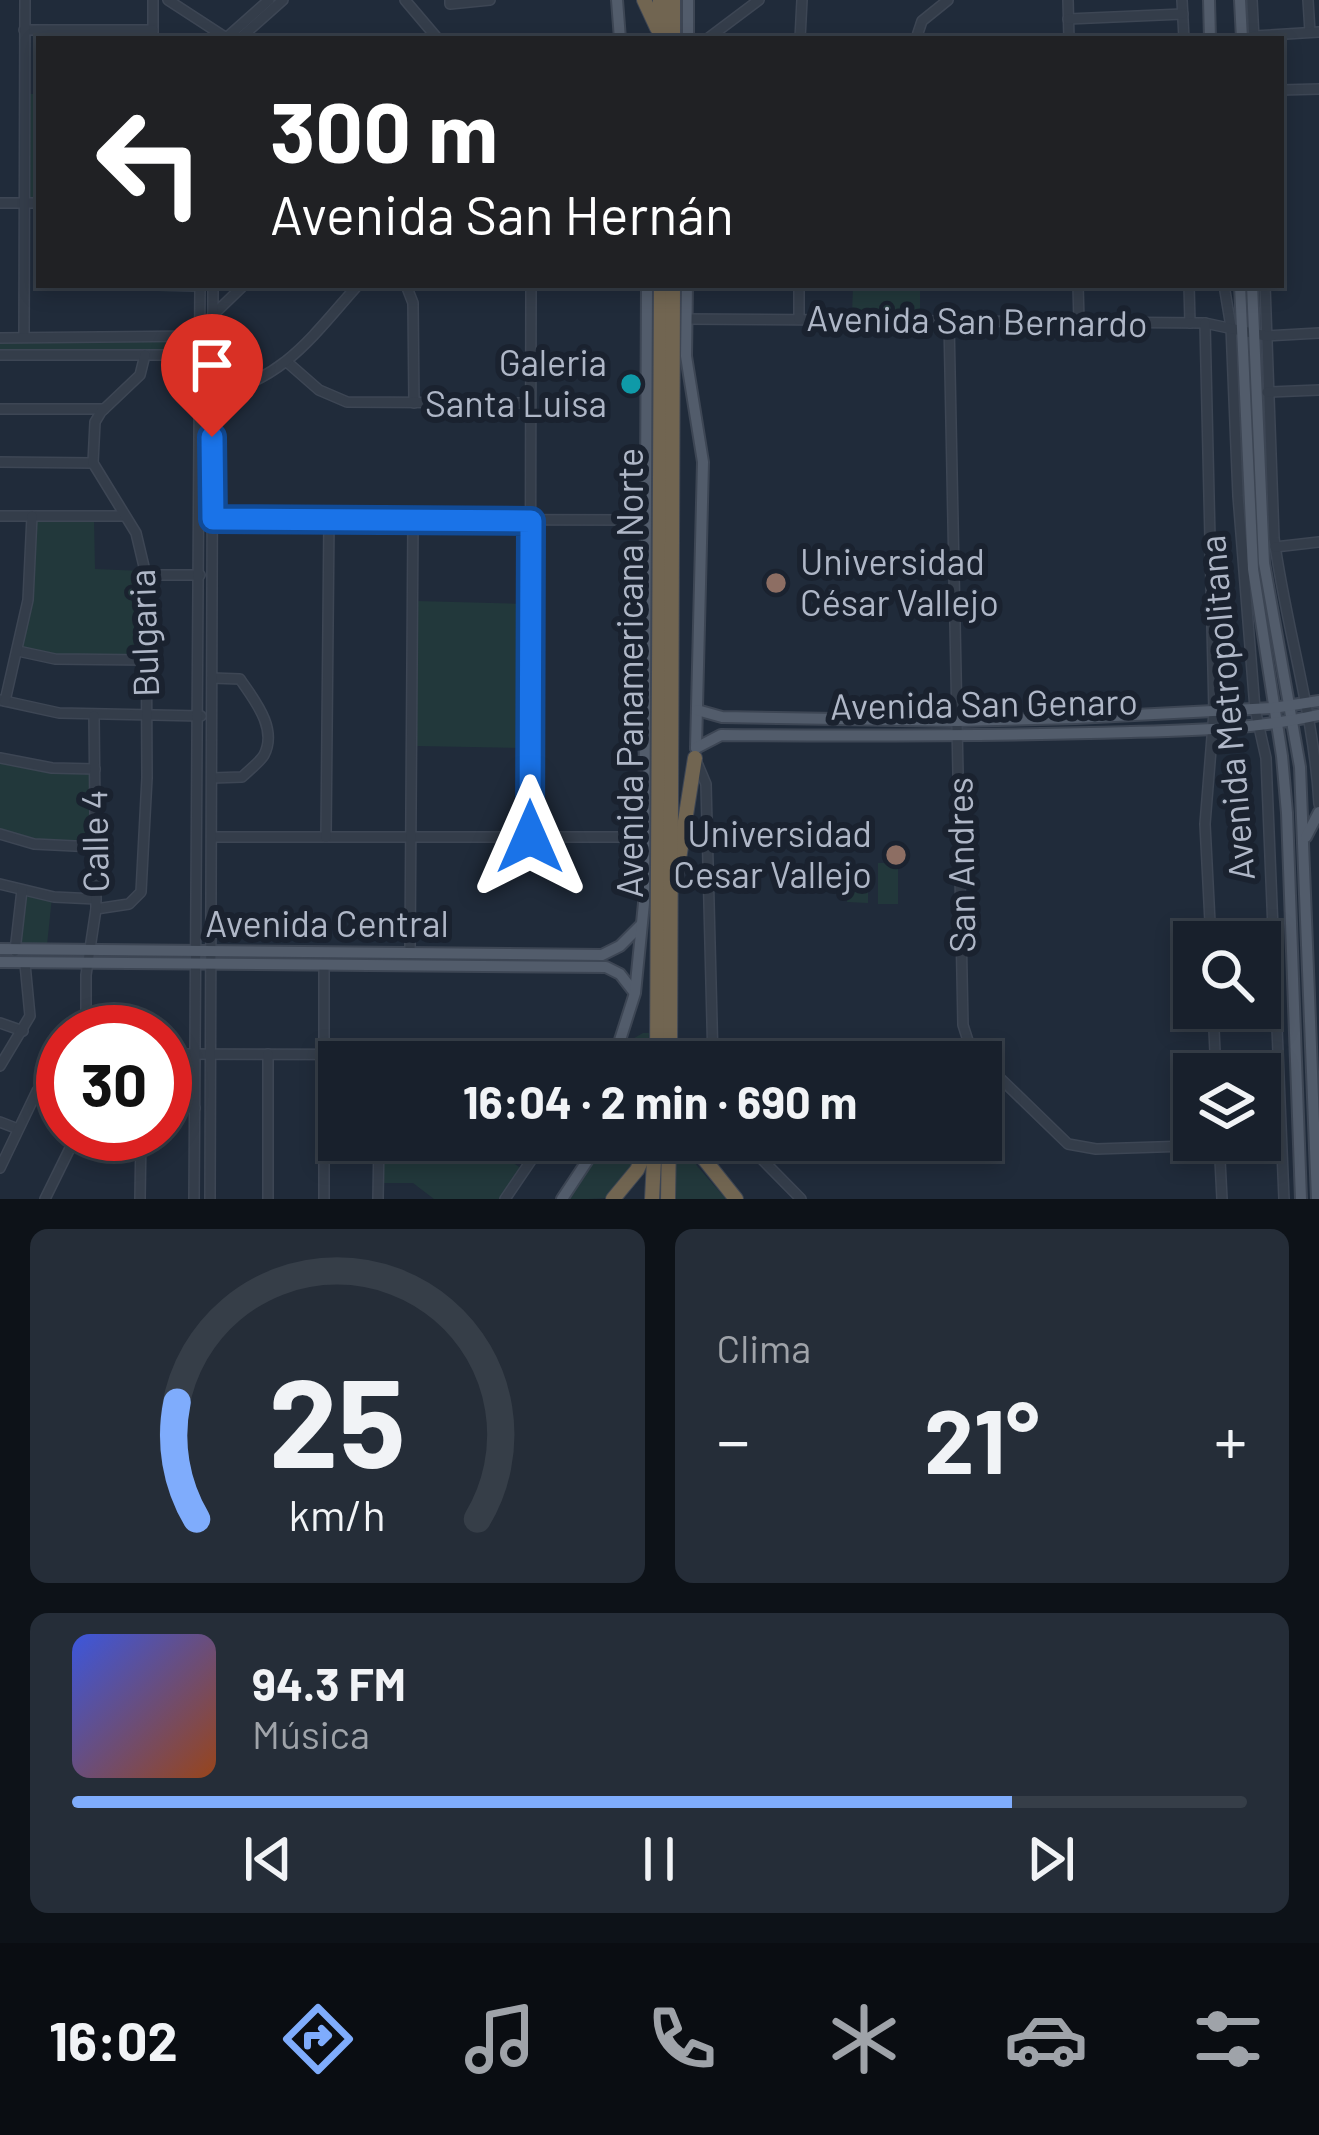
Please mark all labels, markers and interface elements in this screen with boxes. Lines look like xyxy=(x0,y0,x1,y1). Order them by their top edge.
text: 300 m xyxy=(270,79,498,180)
icon: left xyxy=(72,84,228,240)
text: Avenida San Hernán xyxy=(270,181,734,246)
street label: Avenida San Bernardo xyxy=(806,295,1148,344)
pin xyxy=(161,314,263,437)
icon: arrive xyxy=(179,332,245,398)
place label: Galeria Santa Luisa xyxy=(425,340,607,424)
marker: Galeria Santa Luisa xyxy=(618,371,644,397)
street label: Avenida Panamericana Norte xyxy=(607,448,650,898)
street label: Avenida Metropolitana xyxy=(1189,534,1262,883)
place label: Universidad César Vallejo xyxy=(800,539,999,623)
street label: Bulgaria xyxy=(119,568,166,698)
marker: Universidad César Vallejo xyxy=(763,570,789,596)
street label: Avenida San Genaro xyxy=(830,678,1138,727)
position arrow xyxy=(467,774,593,900)
street label: San Andres xyxy=(936,777,983,953)
street label: Calle 4 xyxy=(71,789,116,893)
place label: Universidad Cesar Vallejo xyxy=(673,811,872,895)
marker: Universidad Cesar Vallejo xyxy=(883,842,909,868)
street label: Avenida Central xyxy=(205,901,449,944)
map controls xyxy=(1173,921,1281,1161)
button: search xyxy=(1173,921,1281,1029)
speed limit sign: 30 xyxy=(36,1005,192,1161)
button: layers xyxy=(1173,1053,1281,1161)
text: 16:04 · 2 min · 690 m xyxy=(463,1074,857,1128)
text: Clima xyxy=(717,1324,811,1371)
text: 25 xyxy=(269,1343,406,1493)
text: 21° xyxy=(924,1384,1040,1492)
text: − xyxy=(717,1399,750,1478)
text: + xyxy=(1214,1399,1247,1478)
text: km/h xyxy=(289,1488,386,1540)
text: 94.3 FM xyxy=(252,1656,406,1710)
text: Música xyxy=(252,1710,370,1757)
icon: previous xyxy=(235,1826,301,1892)
icon: pause xyxy=(626,1826,692,1892)
icon: next xyxy=(1018,1826,1084,1892)
icon: directions xyxy=(276,1997,360,2081)
icon: music xyxy=(458,1997,542,2081)
icon: phone xyxy=(640,1997,724,2081)
icon: climate xyxy=(822,1997,906,2081)
icon: car xyxy=(1004,1997,1088,2081)
icon: filters xyxy=(1186,1997,1270,2081)
text: 16:02 xyxy=(49,2007,178,2072)

